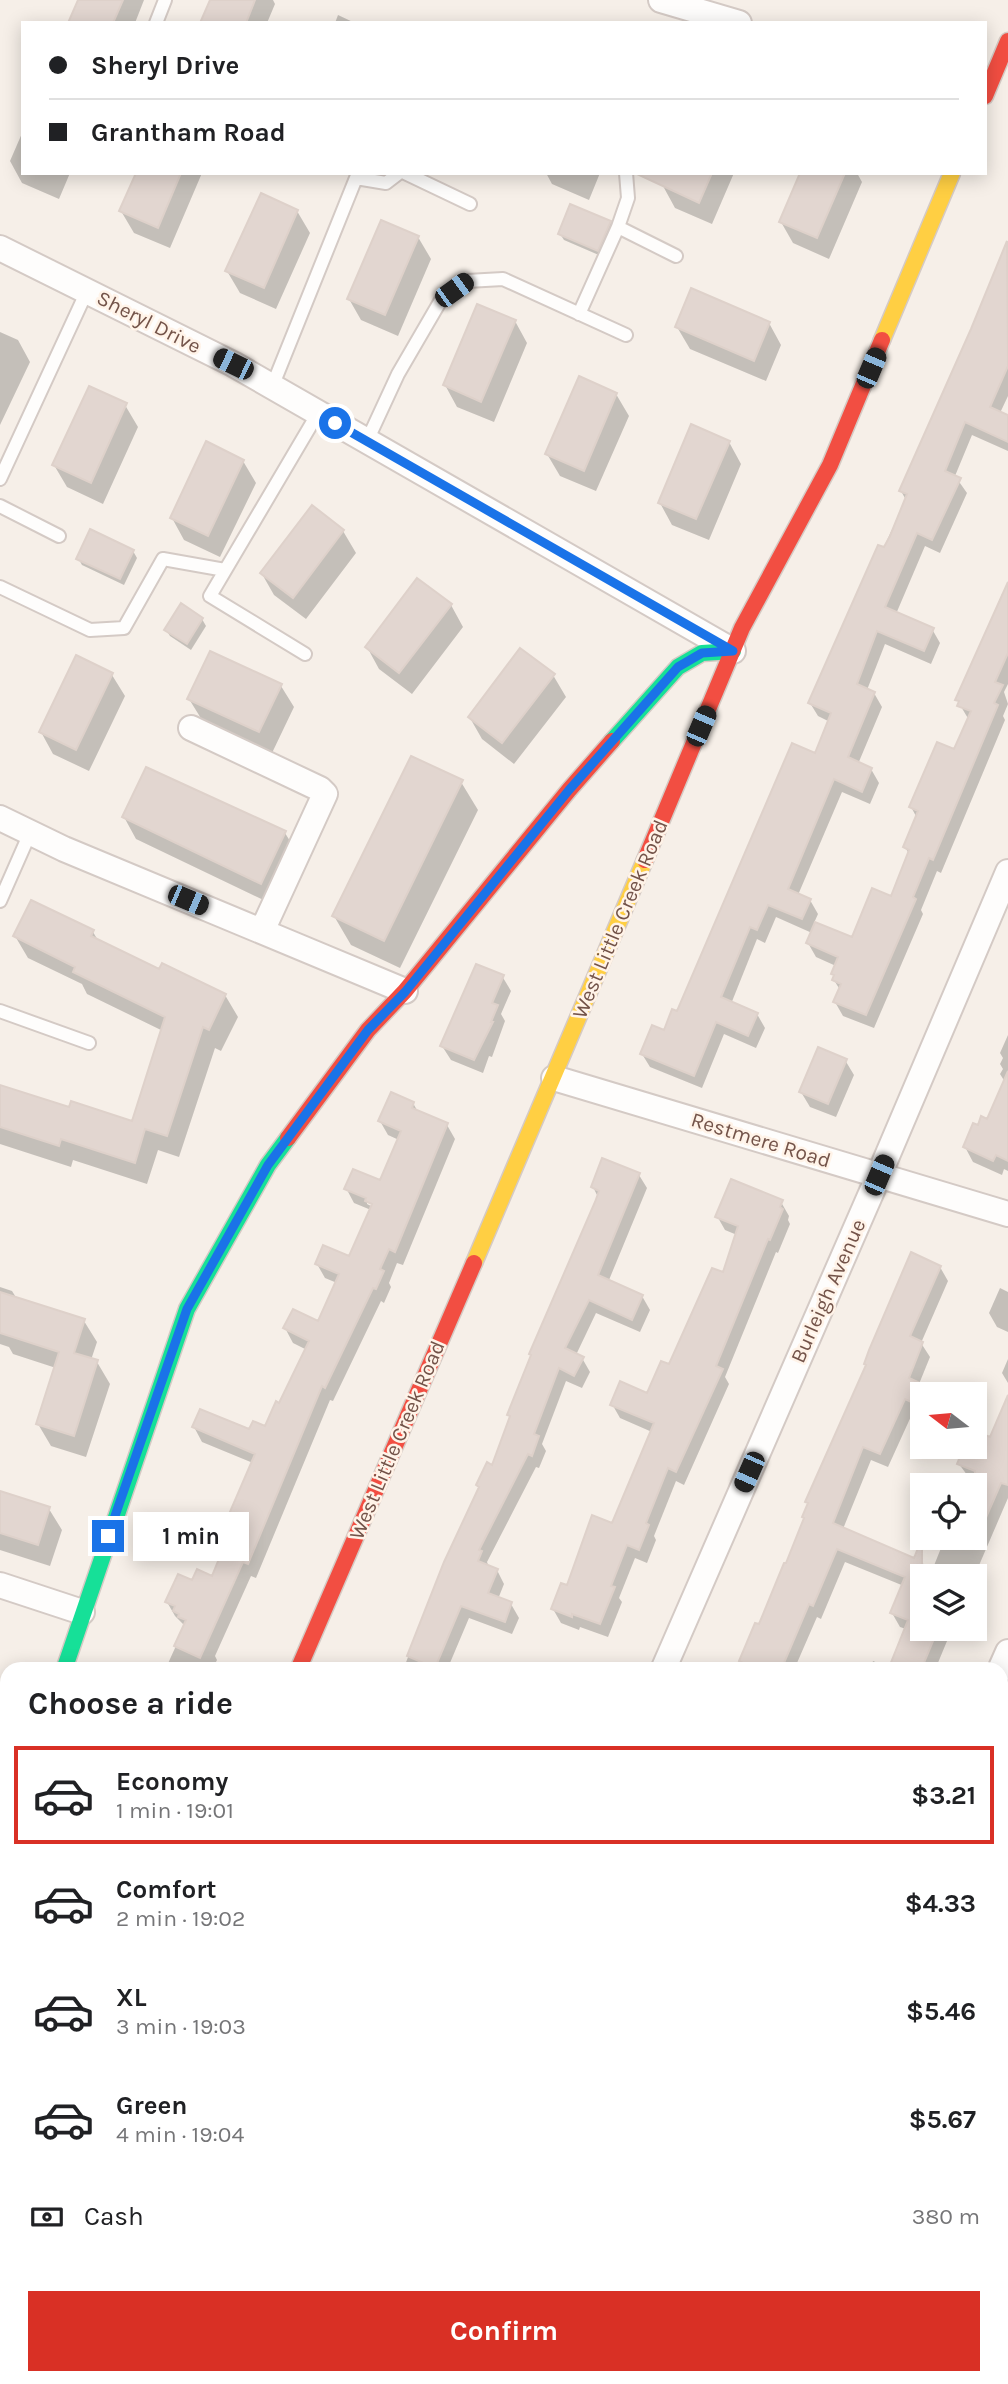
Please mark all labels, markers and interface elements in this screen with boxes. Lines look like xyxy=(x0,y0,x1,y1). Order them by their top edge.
text: Sheryl Drive xyxy=(91,50,239,81)
text: Grantham Road xyxy=(91,117,286,148)
car xyxy=(431,269,478,311)
street label: Sheryl Drive xyxy=(93,286,205,358)
car xyxy=(210,345,257,383)
car xyxy=(854,345,889,391)
route start xyxy=(319,407,351,439)
car xyxy=(684,703,719,749)
street label: West Little Creek Road xyxy=(567,816,673,1022)
car xyxy=(165,882,212,918)
street label: Restmere Road xyxy=(688,1107,834,1173)
car xyxy=(862,1152,897,1198)
street label: Burleigh Avenue xyxy=(786,1215,870,1367)
street label: West Little Creek Road xyxy=(344,1337,450,1543)
north arrow xyxy=(910,1382,987,1460)
map controls xyxy=(910,1382,987,1641)
car xyxy=(731,1449,768,1495)
button: locate xyxy=(910,1473,987,1550)
callout: 1 min xyxy=(132,1512,248,1560)
route end xyxy=(92,1520,124,1552)
text: 1 min xyxy=(162,1523,220,1550)
button: layers xyxy=(910,1564,987,1641)
text: Choose a ride xyxy=(28,1685,233,1722)
icon: car xyxy=(32,1764,95,1827)
text: Economy xyxy=(116,1766,228,1797)
text: $3.21 xyxy=(911,1780,976,1811)
text: 1 min · 19:01 xyxy=(116,1797,234,1824)
icon: car xyxy=(32,1872,95,1935)
text: Comfort xyxy=(116,1874,217,1905)
text: $4.33 xyxy=(905,1888,976,1919)
text: 2 min · 19:02 xyxy=(116,1905,245,1932)
icon: car xyxy=(32,1980,95,2043)
text: XL xyxy=(116,1982,147,2013)
text: $5.46 xyxy=(906,1996,976,2027)
text: 3 min · 19:03 xyxy=(116,2013,246,2040)
icon: car xyxy=(32,2088,95,2151)
text: Green xyxy=(116,2090,188,2121)
text: $5.67 xyxy=(909,2104,976,2135)
text: 4 min · 19:04 xyxy=(116,2121,244,2148)
icon: cash xyxy=(28,2198,66,2236)
text: Cash xyxy=(84,2201,144,2232)
text: 380 m xyxy=(912,2203,980,2230)
button: Confirm xyxy=(28,2291,980,2371)

